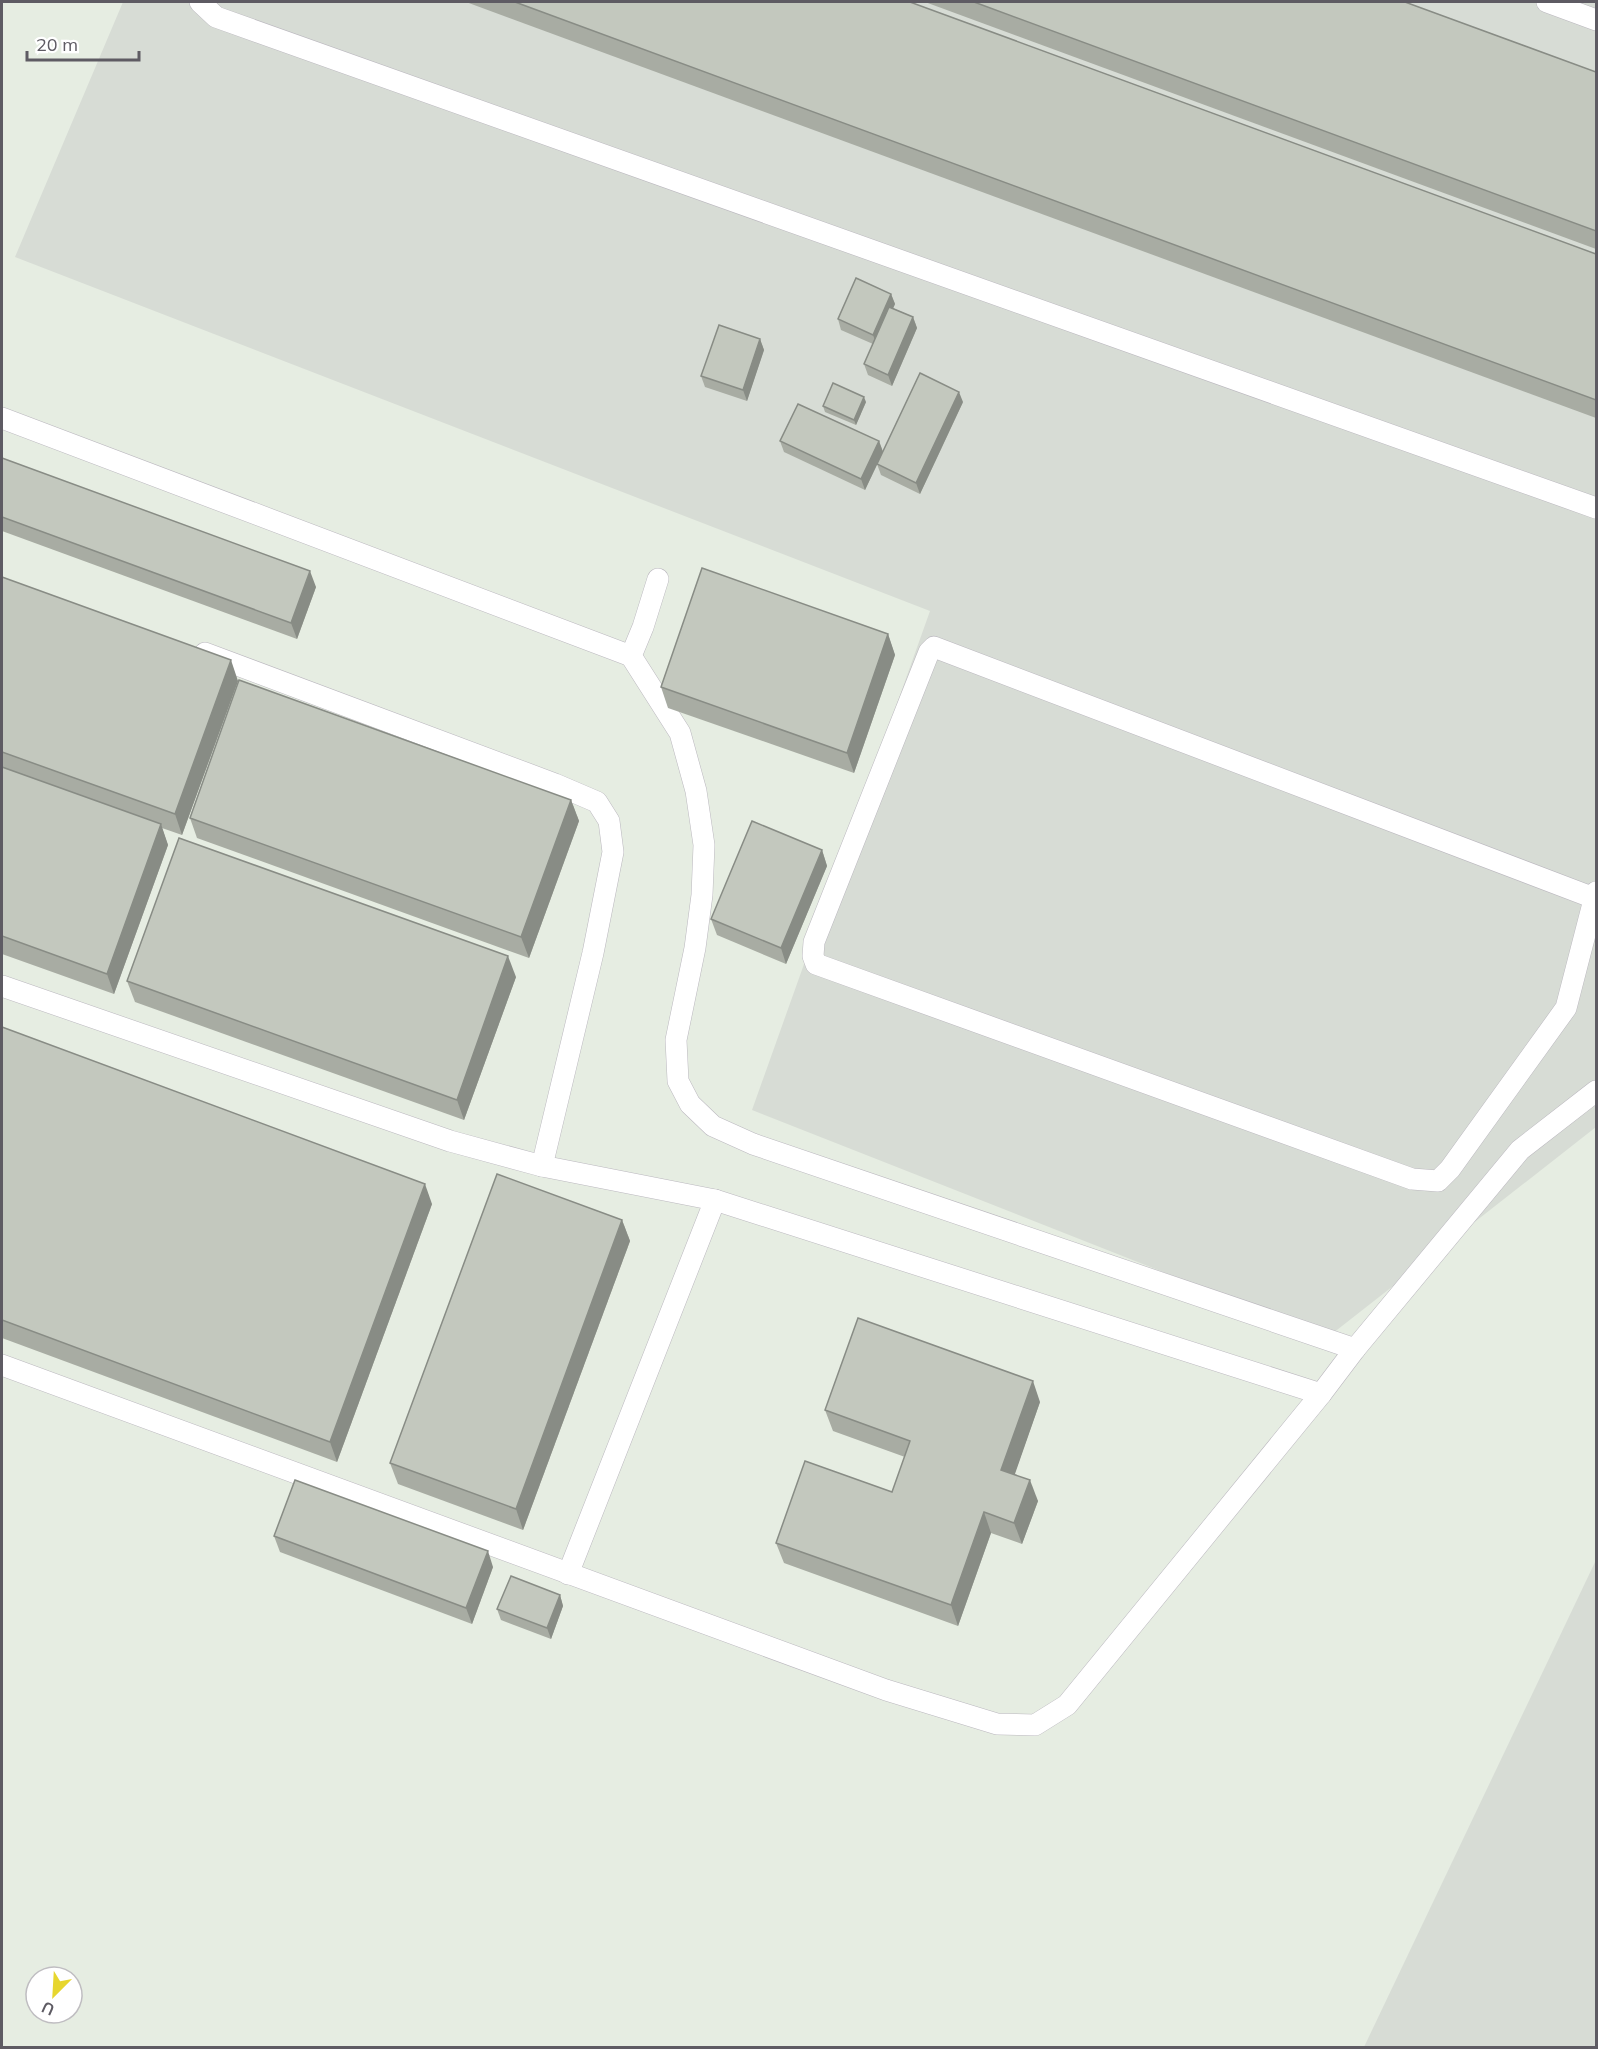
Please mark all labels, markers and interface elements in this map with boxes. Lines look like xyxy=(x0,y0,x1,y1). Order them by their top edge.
scale bar xyxy=(27,24,140,62)
text: 20 m xyxy=(36,33,78,56)
north arrow xyxy=(24,1965,84,2025)
text: U xyxy=(38,1997,57,2020)

